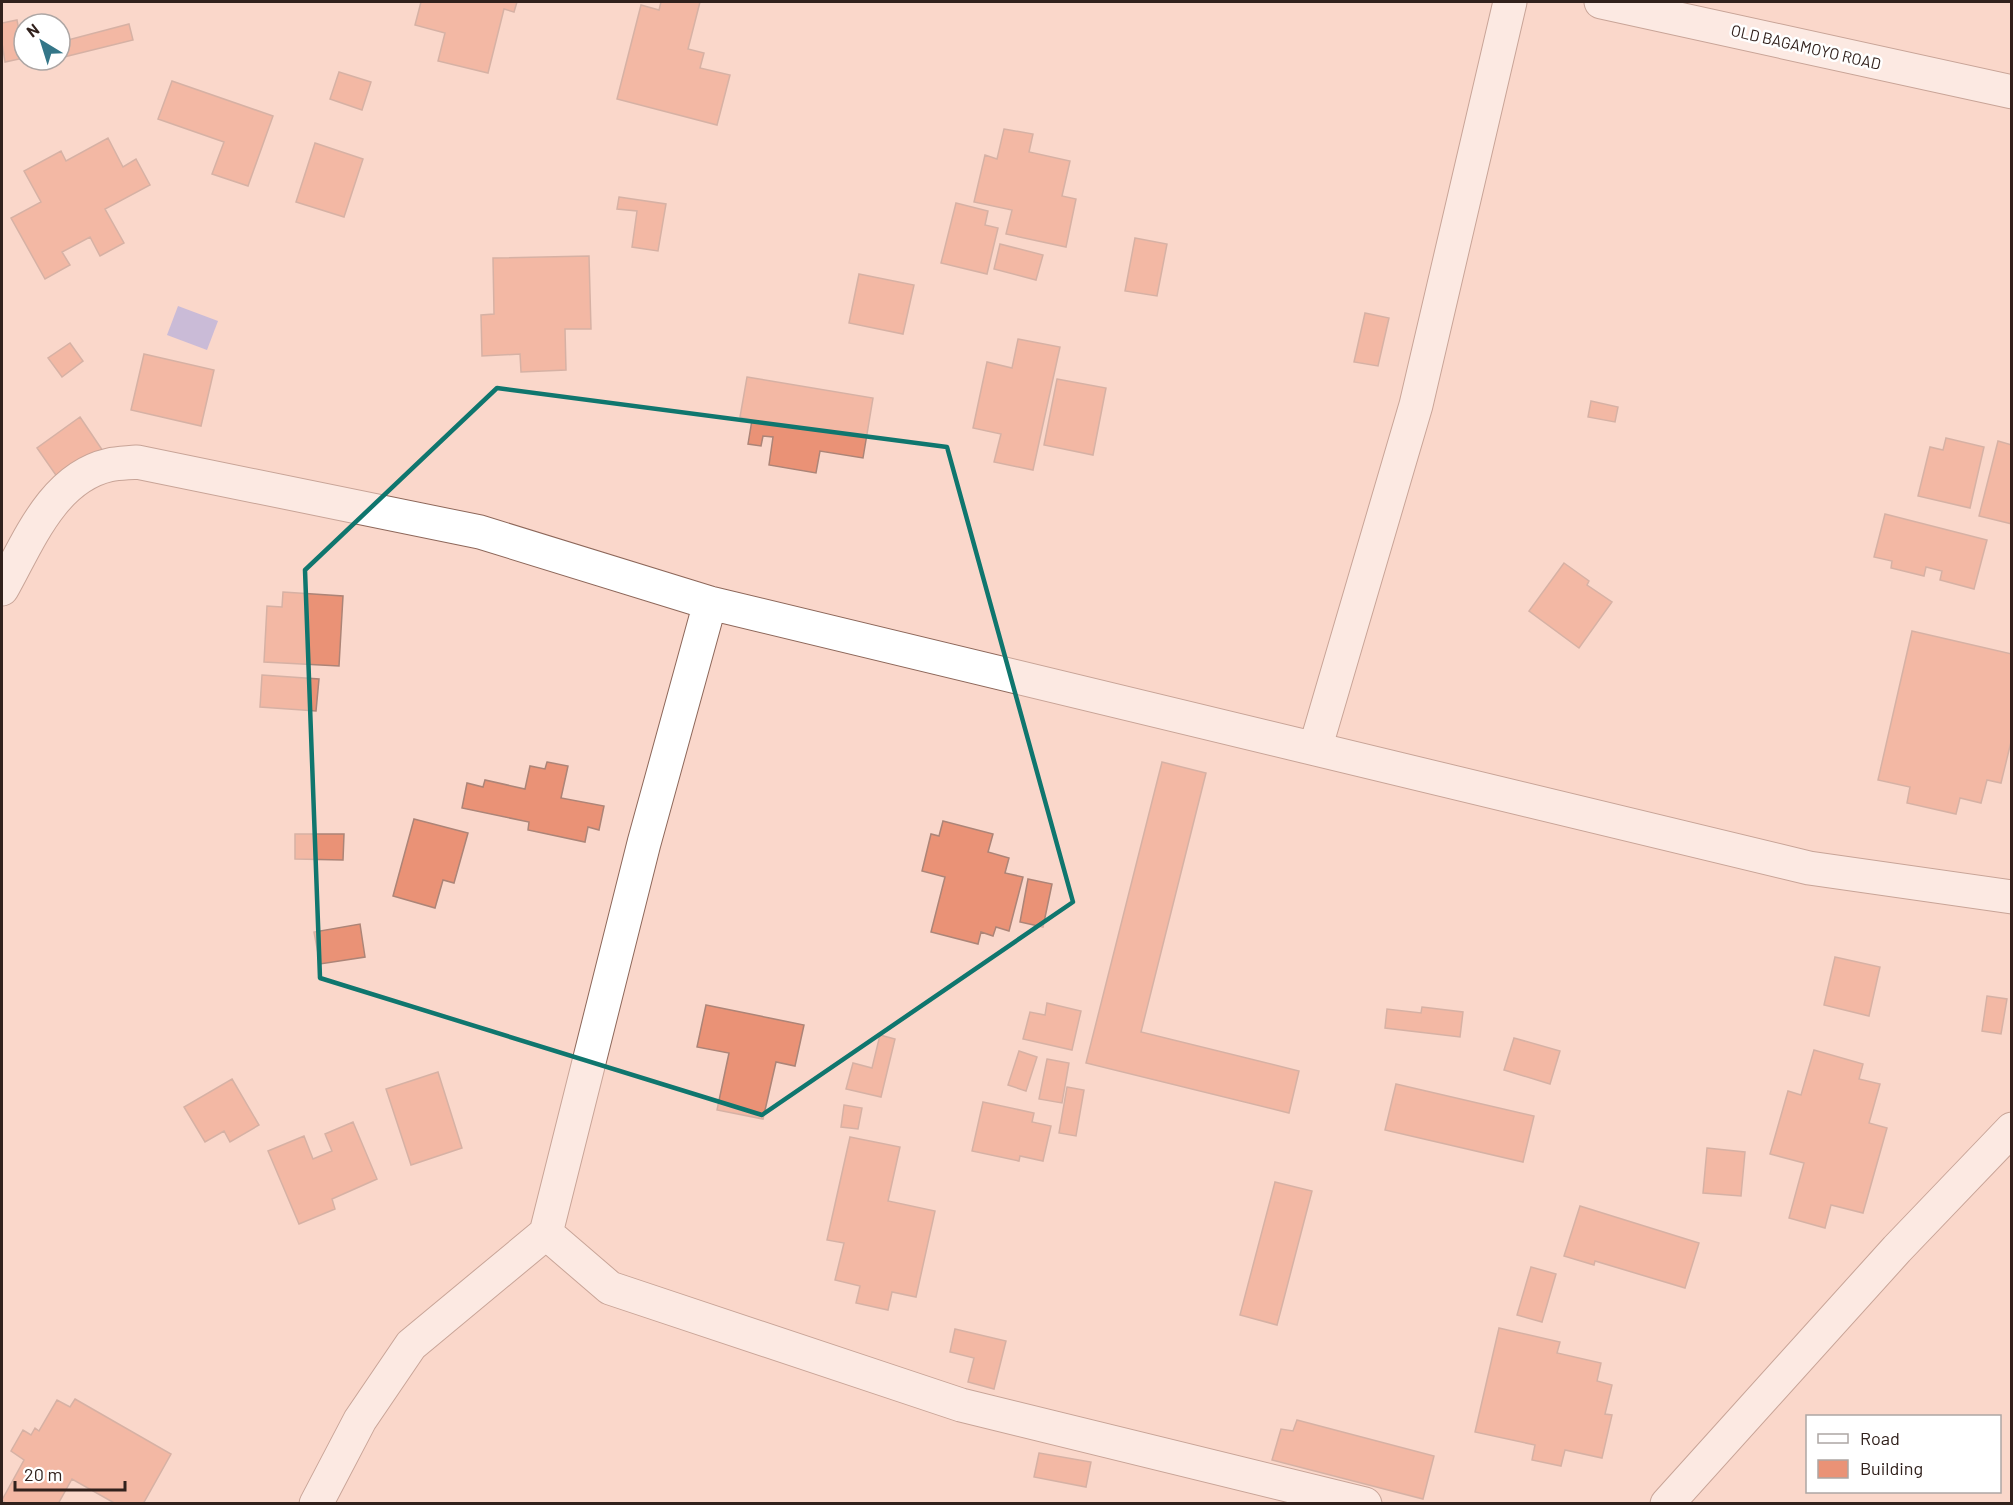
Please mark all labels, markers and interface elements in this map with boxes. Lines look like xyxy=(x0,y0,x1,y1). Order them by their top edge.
north arrow xyxy=(12,12,72,72)
text: N xyxy=(22,19,42,41)
street label: OLD BAGAMOYO ROAD xyxy=(1729,20,1883,73)
legend xyxy=(1806,1415,2001,1493)
text: Road xyxy=(1860,1427,1900,1449)
scale bar xyxy=(15,1454,124,1492)
text: Building xyxy=(1860,1457,1923,1479)
text: 20 m xyxy=(24,1463,62,1485)

